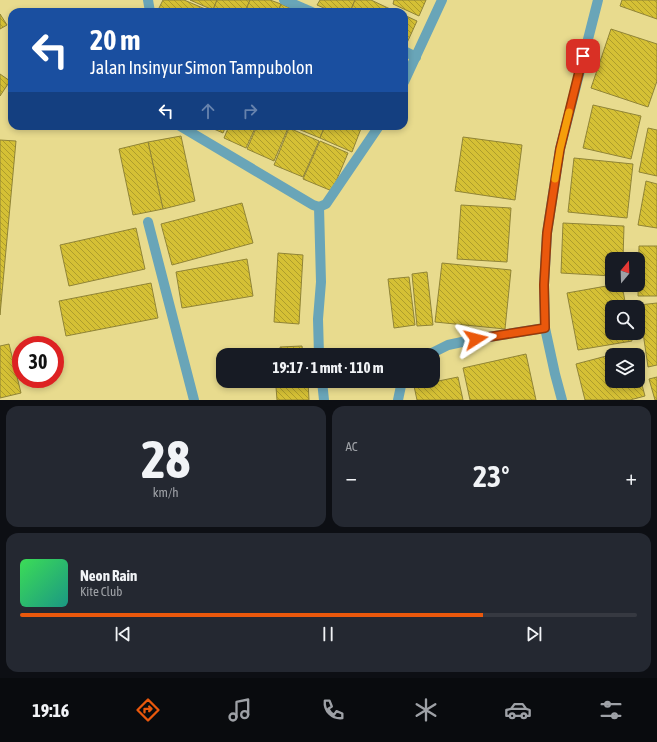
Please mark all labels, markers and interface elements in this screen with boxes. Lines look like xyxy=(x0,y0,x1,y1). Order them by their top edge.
icon: left xyxy=(24,24,76,76)
text: 20 m xyxy=(90,24,140,56)
pin xyxy=(566,39,600,73)
icon: arrive xyxy=(572,45,594,67)
text: Jalan Insinyur Simon Tampubolon xyxy=(90,57,313,78)
icon: left xyxy=(155,100,177,122)
icon: ahead xyxy=(197,100,219,122)
icon: right xyxy=(239,100,261,122)
north arrow xyxy=(605,252,645,292)
map controls xyxy=(605,252,645,388)
button: search xyxy=(605,300,645,340)
position arrow xyxy=(455,318,497,360)
speed limit sign: 30 xyxy=(12,336,64,388)
button: layers xyxy=(605,348,645,388)
text: 19:17 · 1 mnt · 110 m xyxy=(272,359,384,376)
text: 28 xyxy=(141,429,190,489)
text: AC xyxy=(346,439,358,454)
text: 23° xyxy=(473,459,509,493)
text: − xyxy=(346,464,357,490)
text: + xyxy=(626,464,637,490)
text: km/h xyxy=(153,485,179,500)
text: Neon Rain xyxy=(80,567,137,584)
text: Kite Club xyxy=(80,584,122,599)
icon: previous xyxy=(112,623,134,645)
icon: pause xyxy=(317,623,339,645)
icon: next xyxy=(523,623,545,645)
icon: directions xyxy=(134,696,162,724)
icon: music xyxy=(226,696,254,724)
icon: phone xyxy=(319,696,347,724)
icon: climate xyxy=(412,696,440,724)
icon: car xyxy=(504,696,532,724)
icon: filters xyxy=(597,696,625,724)
text: 19:16 xyxy=(32,700,69,721)

